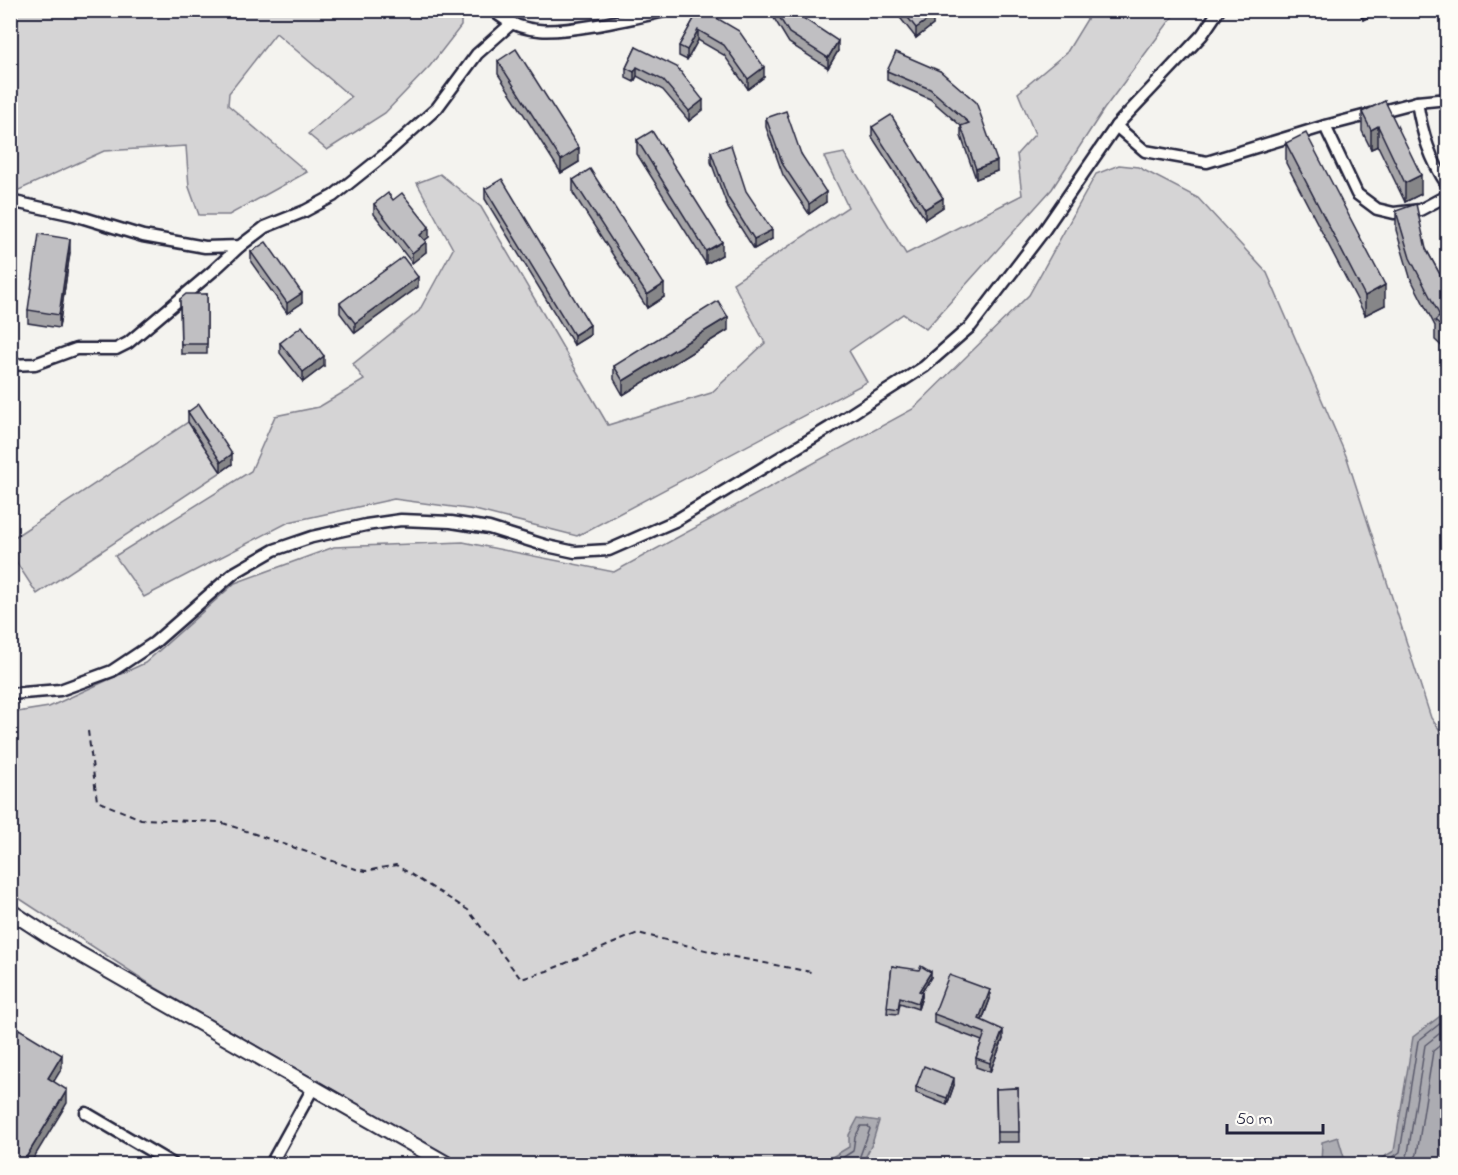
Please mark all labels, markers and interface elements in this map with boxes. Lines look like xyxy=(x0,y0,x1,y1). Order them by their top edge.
scale bar xyxy=(1227,1097,1323,1135)
text: 50 m xyxy=(1236,1107,1273,1133)

